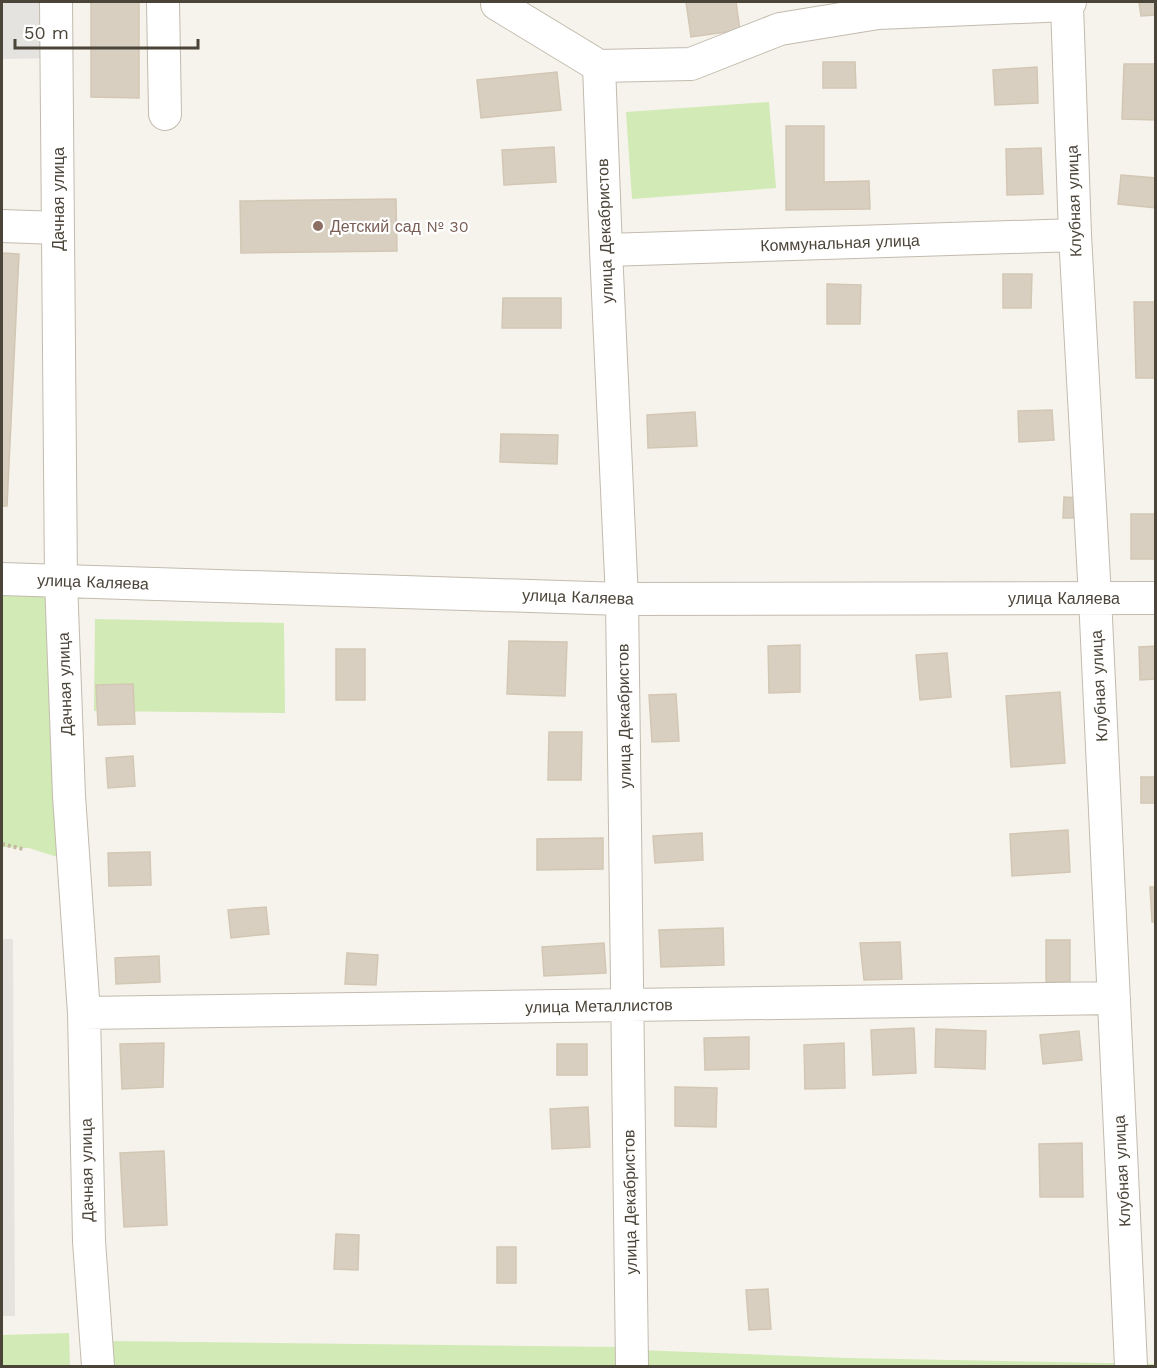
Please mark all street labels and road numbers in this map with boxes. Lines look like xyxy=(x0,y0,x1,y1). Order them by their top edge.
street label: Клубная улица xyxy=(1063,145,1085,257)
street label: Дачная улица xyxy=(49,147,68,251)
street label: улица Декабристов xyxy=(593,158,617,304)
street label: Коммунальная улица xyxy=(760,231,920,255)
street label: улица Каляева xyxy=(37,571,149,593)
street label: улица Каляева xyxy=(522,586,634,608)
street label: улица Каляева xyxy=(1008,589,1120,608)
street label: Клубная улица xyxy=(1087,630,1111,742)
street label: Дачная улица xyxy=(54,632,76,736)
street label: улица Декабристов xyxy=(613,643,635,789)
street label: улица Металлистов xyxy=(525,995,673,1017)
street label: Клубная улица xyxy=(1110,1115,1134,1227)
street label: Дачная улица xyxy=(77,1118,97,1222)
street label: улица Декабристов xyxy=(619,1129,641,1275)

